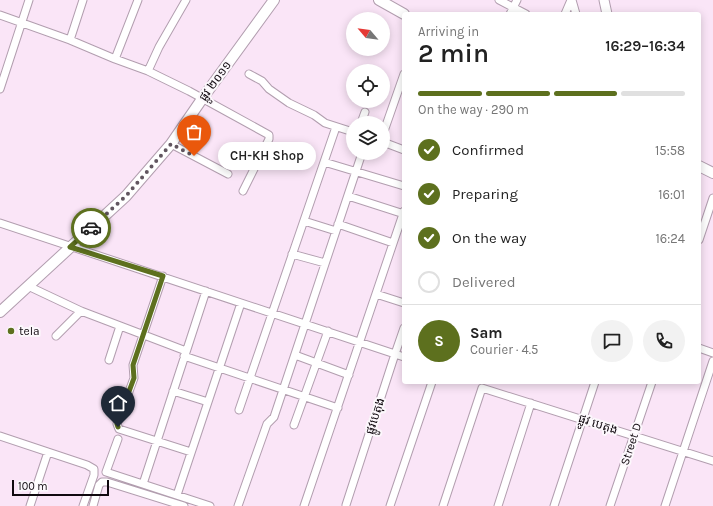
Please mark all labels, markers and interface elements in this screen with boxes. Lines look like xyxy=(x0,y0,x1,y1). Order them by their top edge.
north arrow xyxy=(346,12,390,56)
map controls xyxy=(346,12,390,160)
text: Arriving in xyxy=(418,24,479,39)
text: 16:29–16:34 xyxy=(605,37,685,55)
text: 2 min xyxy=(418,38,489,69)
street label: ផ្លូវ ២០១១ xyxy=(196,58,237,106)
button: locate xyxy=(346,64,390,108)
text: On the way · 290 m xyxy=(418,102,529,117)
pin xyxy=(177,115,211,156)
button: layers xyxy=(346,116,390,160)
icon: bag xyxy=(183,121,205,143)
icon: check xyxy=(418,139,440,161)
text: Confirmed xyxy=(452,141,524,159)
callout: CH-KH Shop xyxy=(218,142,316,170)
text: 15:58 xyxy=(655,143,685,158)
text: CH-KH Shop xyxy=(230,148,304,163)
icon: check xyxy=(418,183,440,205)
text: Preparing xyxy=(452,185,518,203)
text: 16:01 xyxy=(658,187,685,202)
courier xyxy=(71,208,111,248)
icon: car xyxy=(80,217,102,239)
icon: check xyxy=(418,227,440,249)
text: On the way xyxy=(452,229,526,247)
text: 16:24 xyxy=(655,231,685,246)
text: Delivered xyxy=(452,273,516,291)
button: chat xyxy=(591,320,633,362)
button: phone xyxy=(643,320,685,362)
place label: tela xyxy=(19,324,40,338)
text: Sam xyxy=(470,324,503,342)
marker: tela xyxy=(6,326,16,336)
text: S xyxy=(434,332,444,350)
text: Courier · 4.5 xyxy=(470,342,538,357)
pin xyxy=(101,386,135,427)
icon: home xyxy=(107,392,129,414)
street label: ផ្លូវបេតុង xyxy=(362,396,391,437)
street label: ផ្លូវ បេតុង xyxy=(575,411,620,440)
street label: Street D xyxy=(618,421,644,467)
scale bar xyxy=(12,478,109,497)
text: 100 m xyxy=(18,480,48,493)

